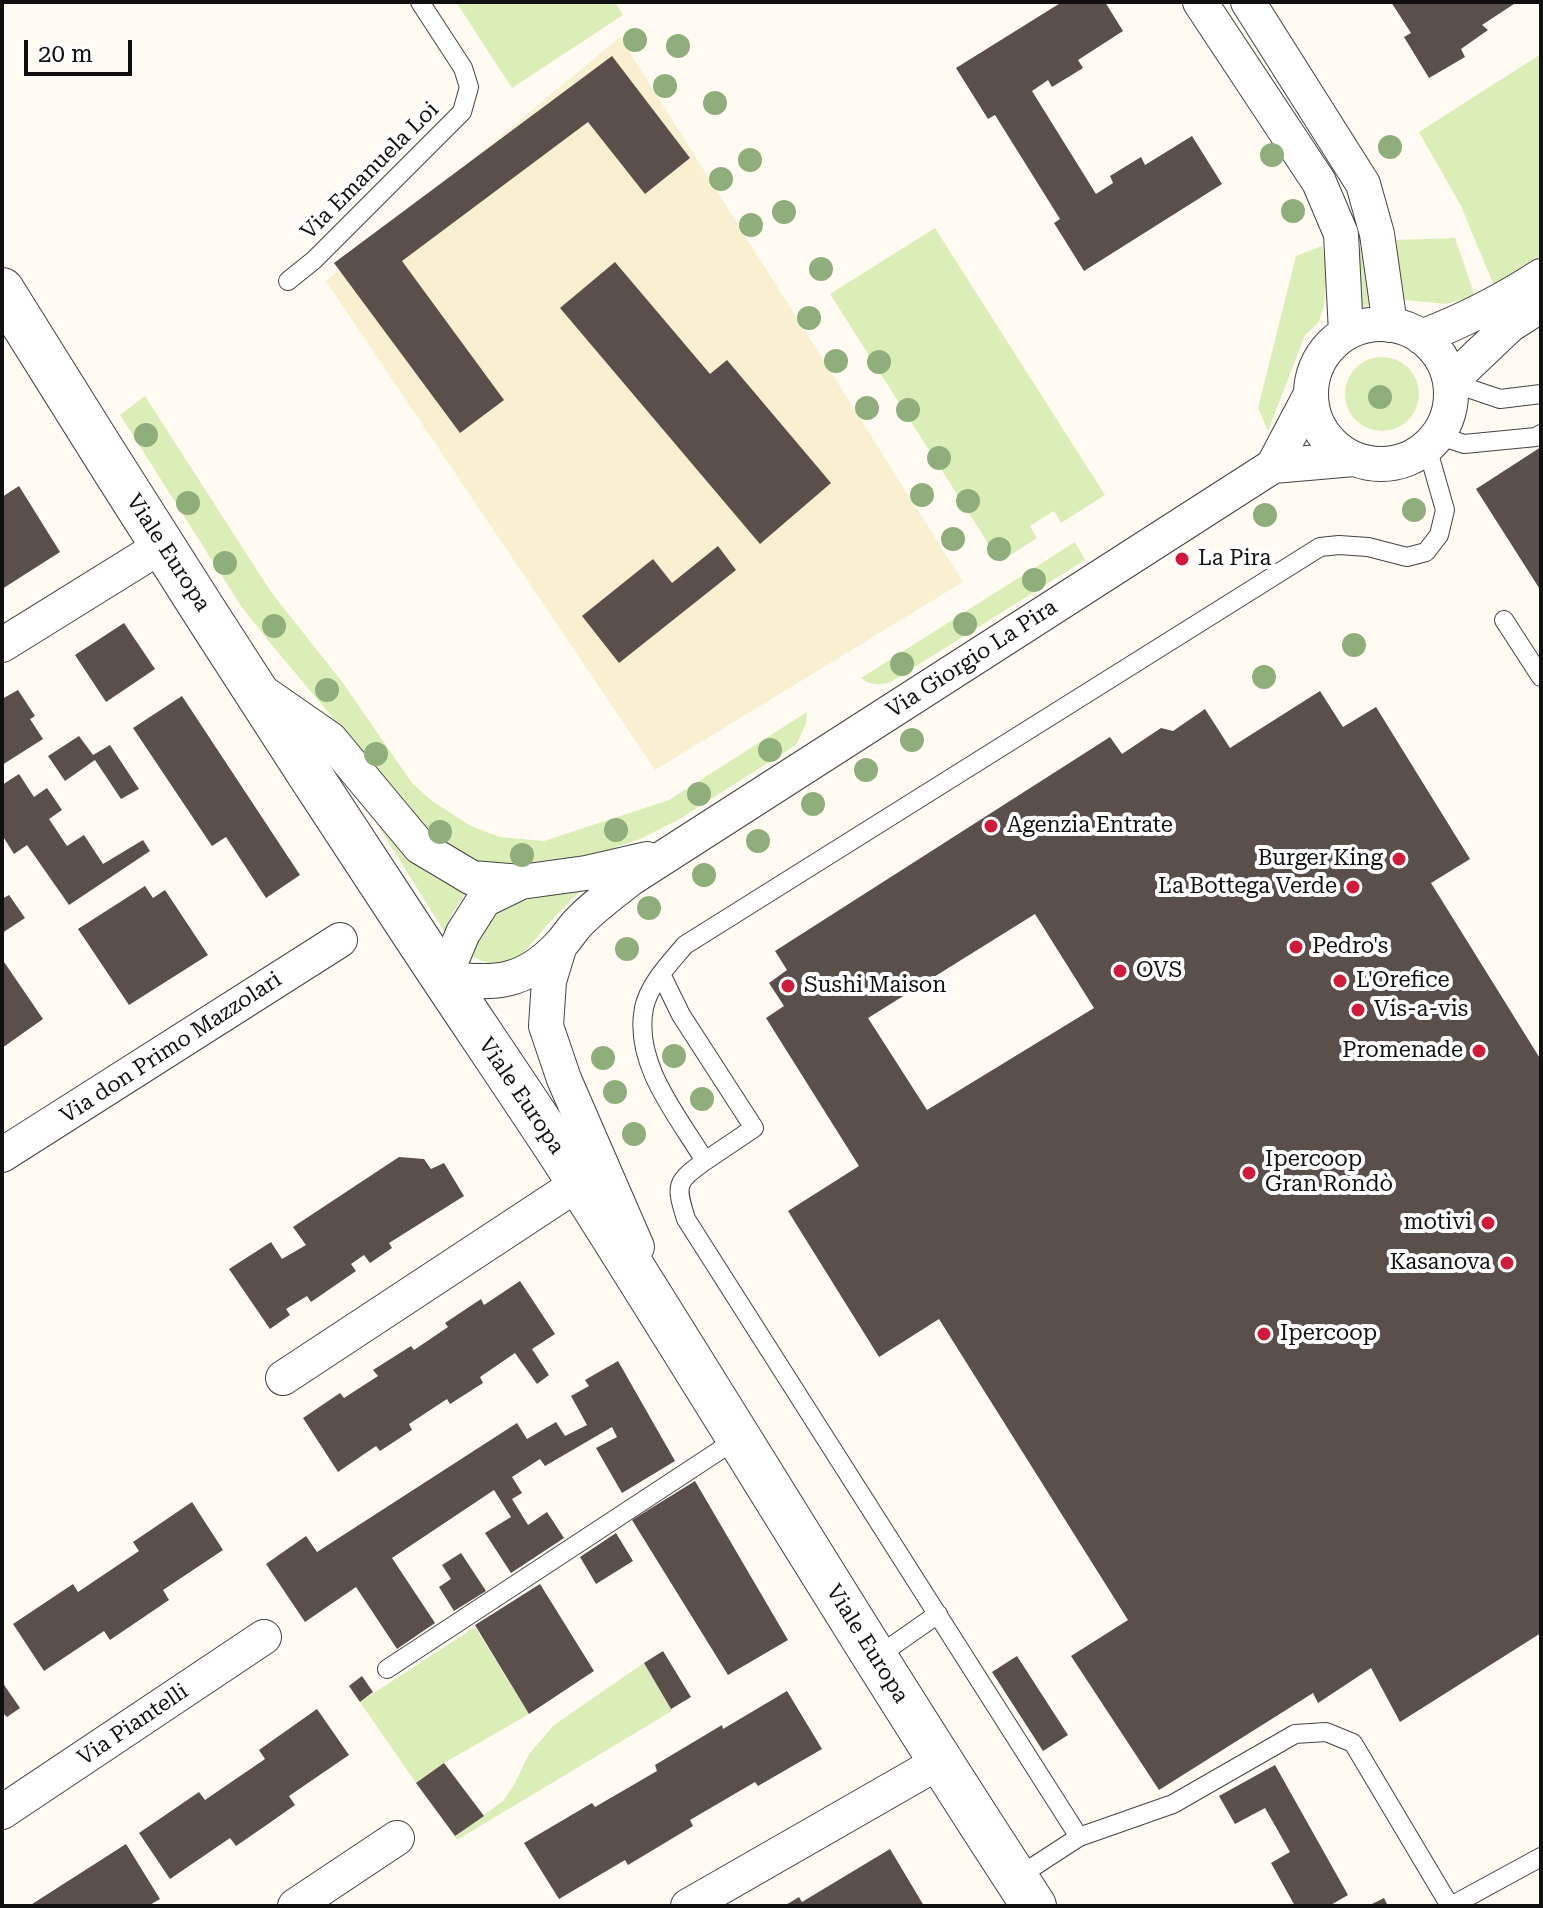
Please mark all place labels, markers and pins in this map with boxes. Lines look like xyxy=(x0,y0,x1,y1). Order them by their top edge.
place label: La Pira xyxy=(1198,546,1271,572)
marker: La Pira xyxy=(1173,550,1191,568)
place label: Agenzia Entrate xyxy=(1007,813,1173,839)
marker: Agenzia Entrate xyxy=(982,817,1000,835)
place label: Burger King xyxy=(1258,846,1383,872)
marker: Burger King xyxy=(1390,850,1408,868)
place label: La Bottega Verde xyxy=(1158,874,1337,900)
marker: La Bottega Verde xyxy=(1344,878,1362,896)
place label: Pedro's xyxy=(1312,934,1388,960)
marker: Pedro's xyxy=(1287,938,1305,956)
place label: OVS xyxy=(1136,958,1182,984)
marker: OVS xyxy=(1111,962,1129,980)
place label: L'Orefice xyxy=(1356,968,1450,994)
marker: L'Orefice xyxy=(1331,972,1349,990)
place label: Sushi Maison xyxy=(804,973,947,999)
marker: Sushi Maison xyxy=(779,977,797,995)
place label: Vis-a-vis xyxy=(1374,997,1468,1023)
marker: Vis-a-vis xyxy=(1349,1001,1367,1019)
place label: Promenade xyxy=(1342,1038,1463,1064)
marker: Promenade xyxy=(1470,1042,1488,1060)
place label: Ipercoop Gran Rondò xyxy=(1265,1147,1393,1198)
marker: Ipercoop Gran Rondò xyxy=(1240,1164,1258,1182)
place label: motivi xyxy=(1403,1210,1472,1236)
marker: motivi xyxy=(1479,1214,1497,1232)
place label: Kasanova xyxy=(1390,1250,1491,1276)
marker: Kasanova xyxy=(1498,1254,1516,1272)
place label: Ipercoop xyxy=(1280,1321,1377,1347)
marker: Ipercoop xyxy=(1255,1325,1273,1343)

